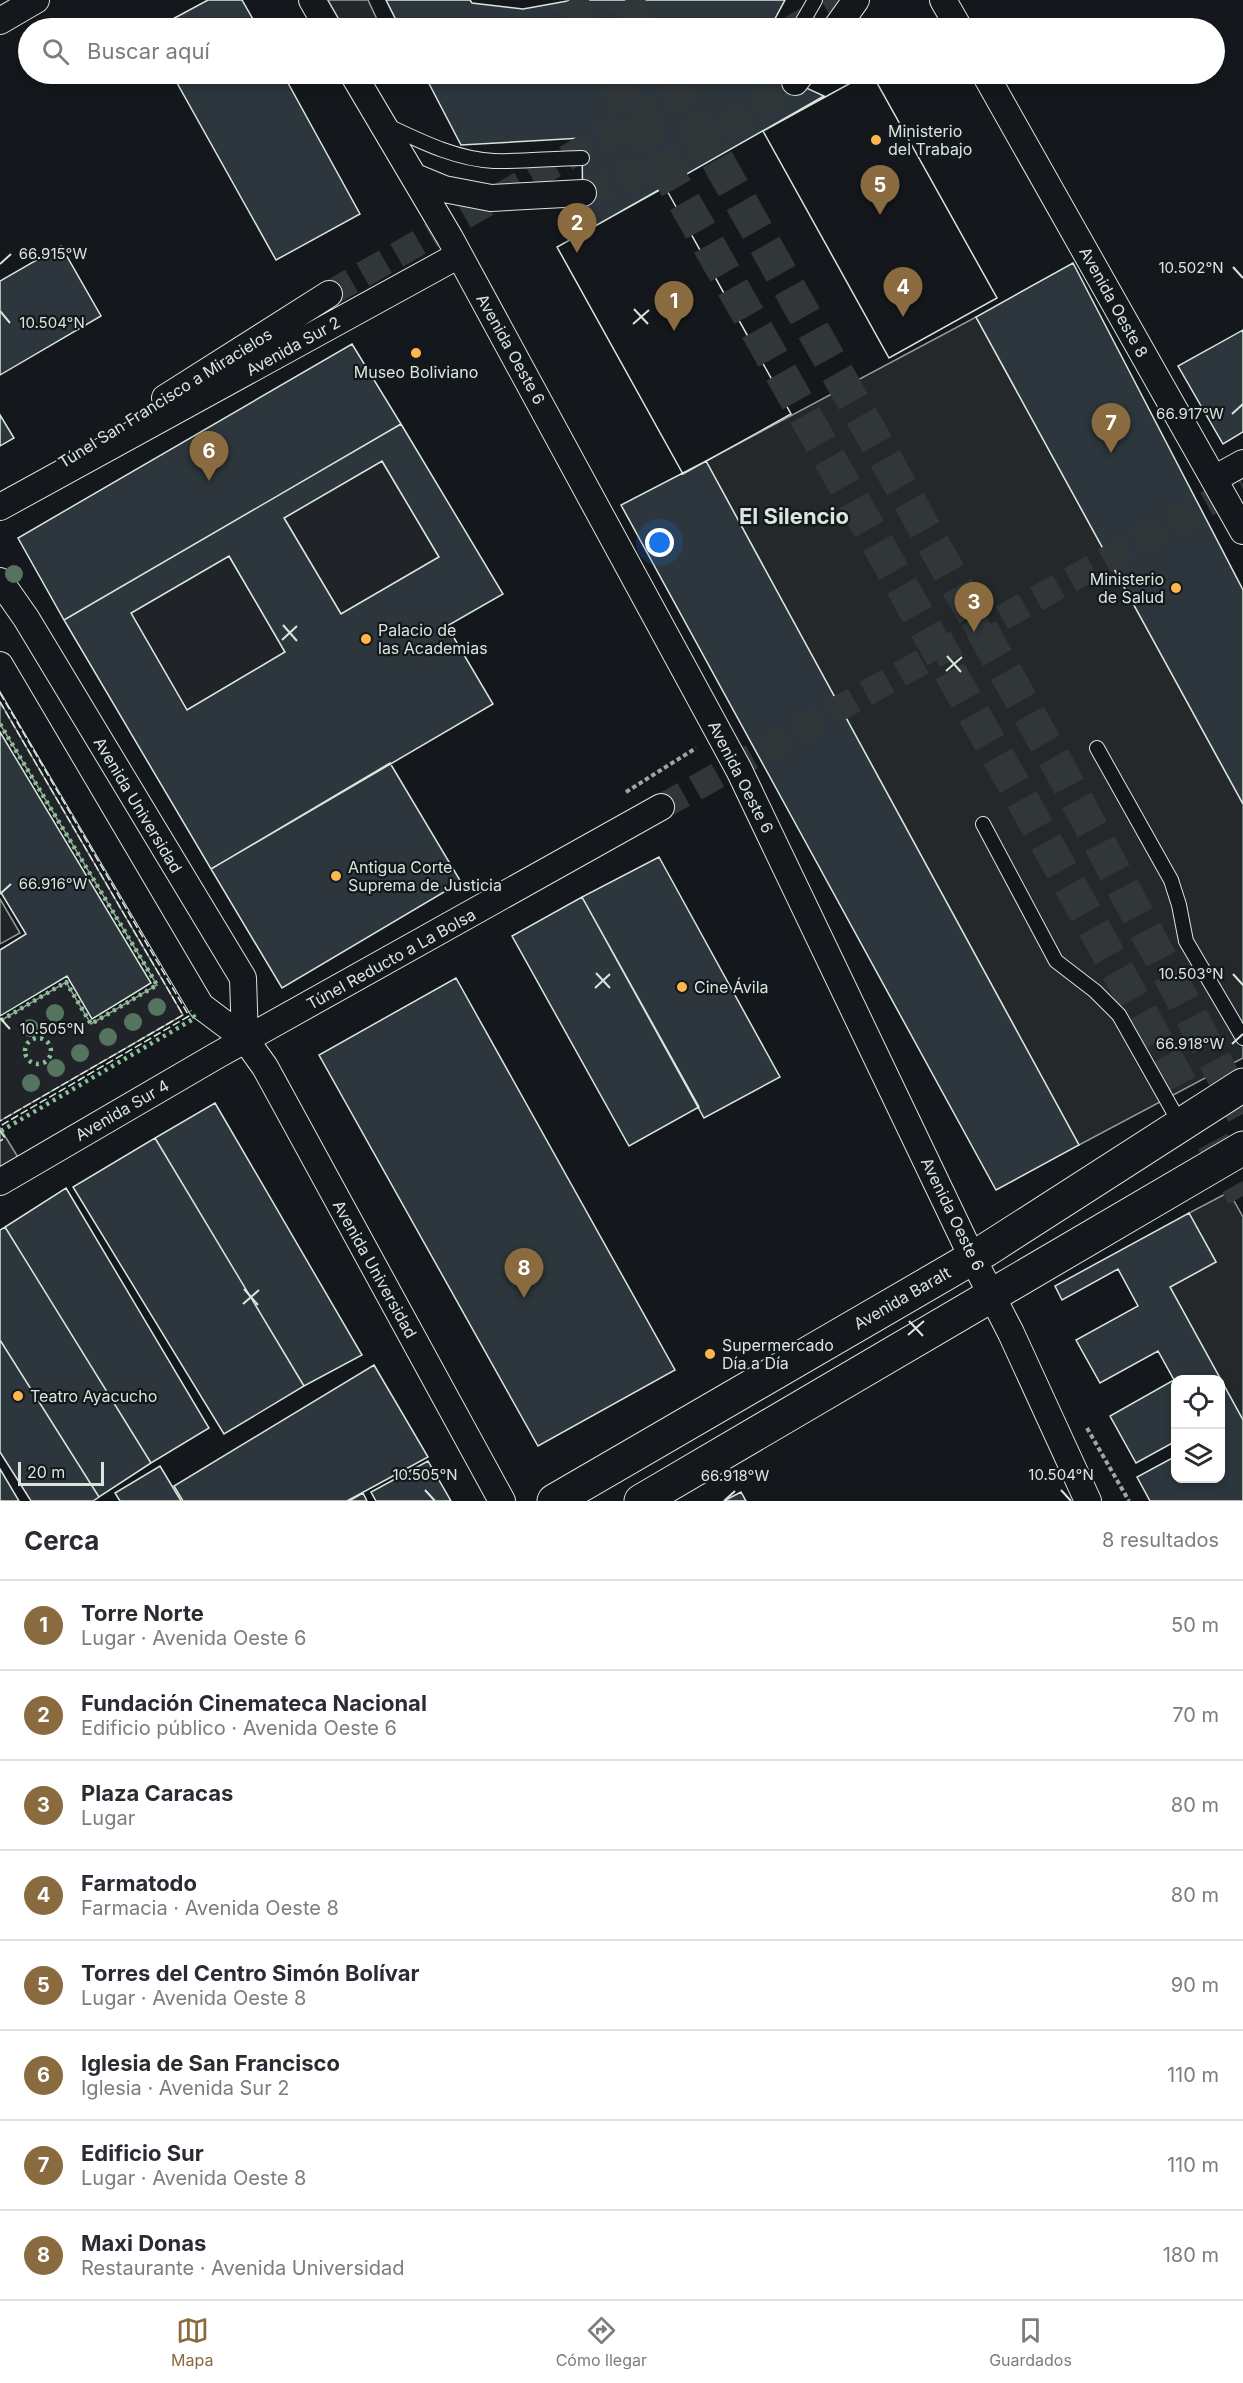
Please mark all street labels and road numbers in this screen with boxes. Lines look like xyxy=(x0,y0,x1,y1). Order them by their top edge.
street label: Avenida Oeste 8 xyxy=(1075,243,1153,361)
street label: Avenida Oeste 6 xyxy=(472,290,550,408)
street label: Avenida Sur 2 xyxy=(242,312,344,380)
street label: Túnel San Francisco a Miracielos xyxy=(54,324,276,472)
street label: Avenida Oeste 6 xyxy=(704,717,778,837)
street label: Avenida Universidad xyxy=(90,734,186,876)
street label: Túnel Reducto a La Bolsa xyxy=(303,904,479,1014)
street label: Avenida Sur 4 xyxy=(71,1075,173,1145)
street label: Avenida Oeste 6 xyxy=(917,1154,989,1274)
street label: Avenida Universidad xyxy=(329,1196,421,1342)
street label: Avenida Baralt xyxy=(850,1262,954,1334)

